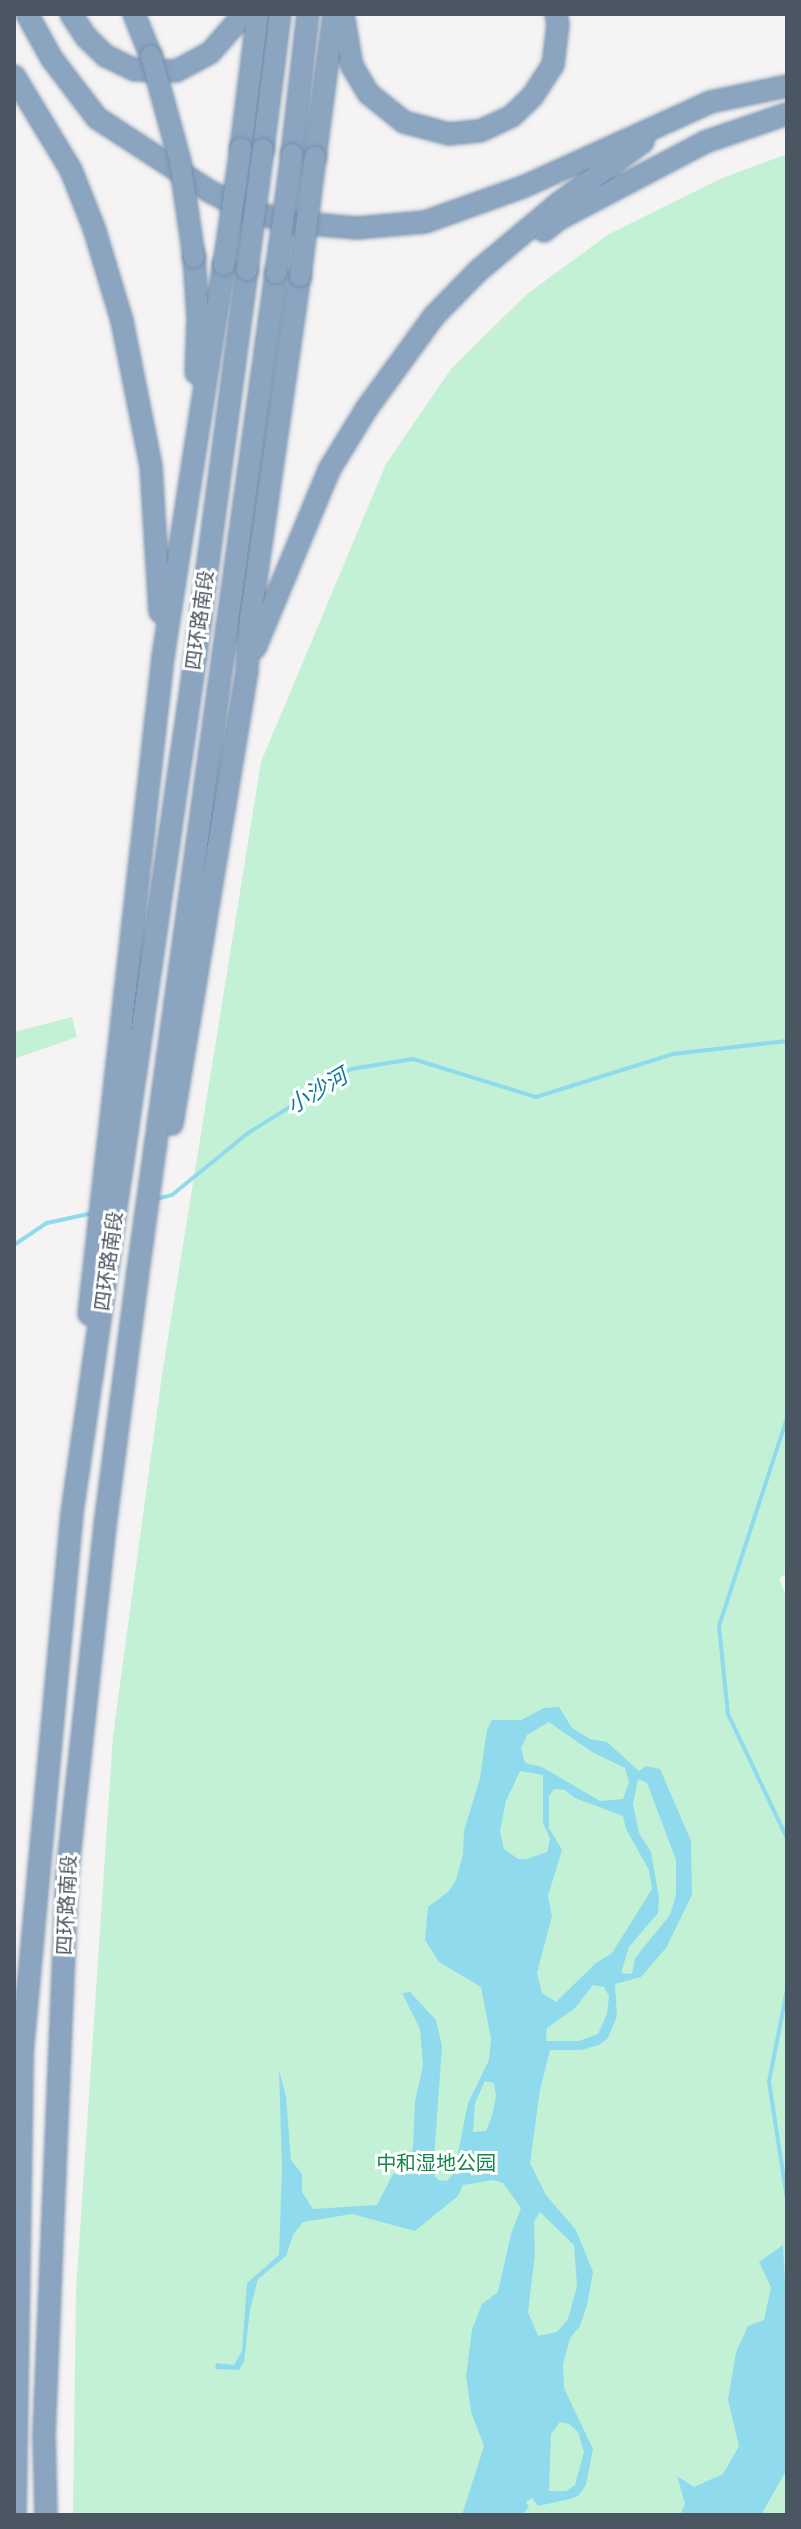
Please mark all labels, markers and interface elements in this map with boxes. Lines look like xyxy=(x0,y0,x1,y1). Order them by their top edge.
street label: 四环路南段 xyxy=(181,569,219,671)
water label: 小沙河 xyxy=(282,1063,352,1119)
street label: 四环路南段 xyxy=(90,1210,128,1312)
street label: 四环路南段 xyxy=(52,1854,82,1956)
park label: 中和湿地公园 xyxy=(376,2151,496,2175)

